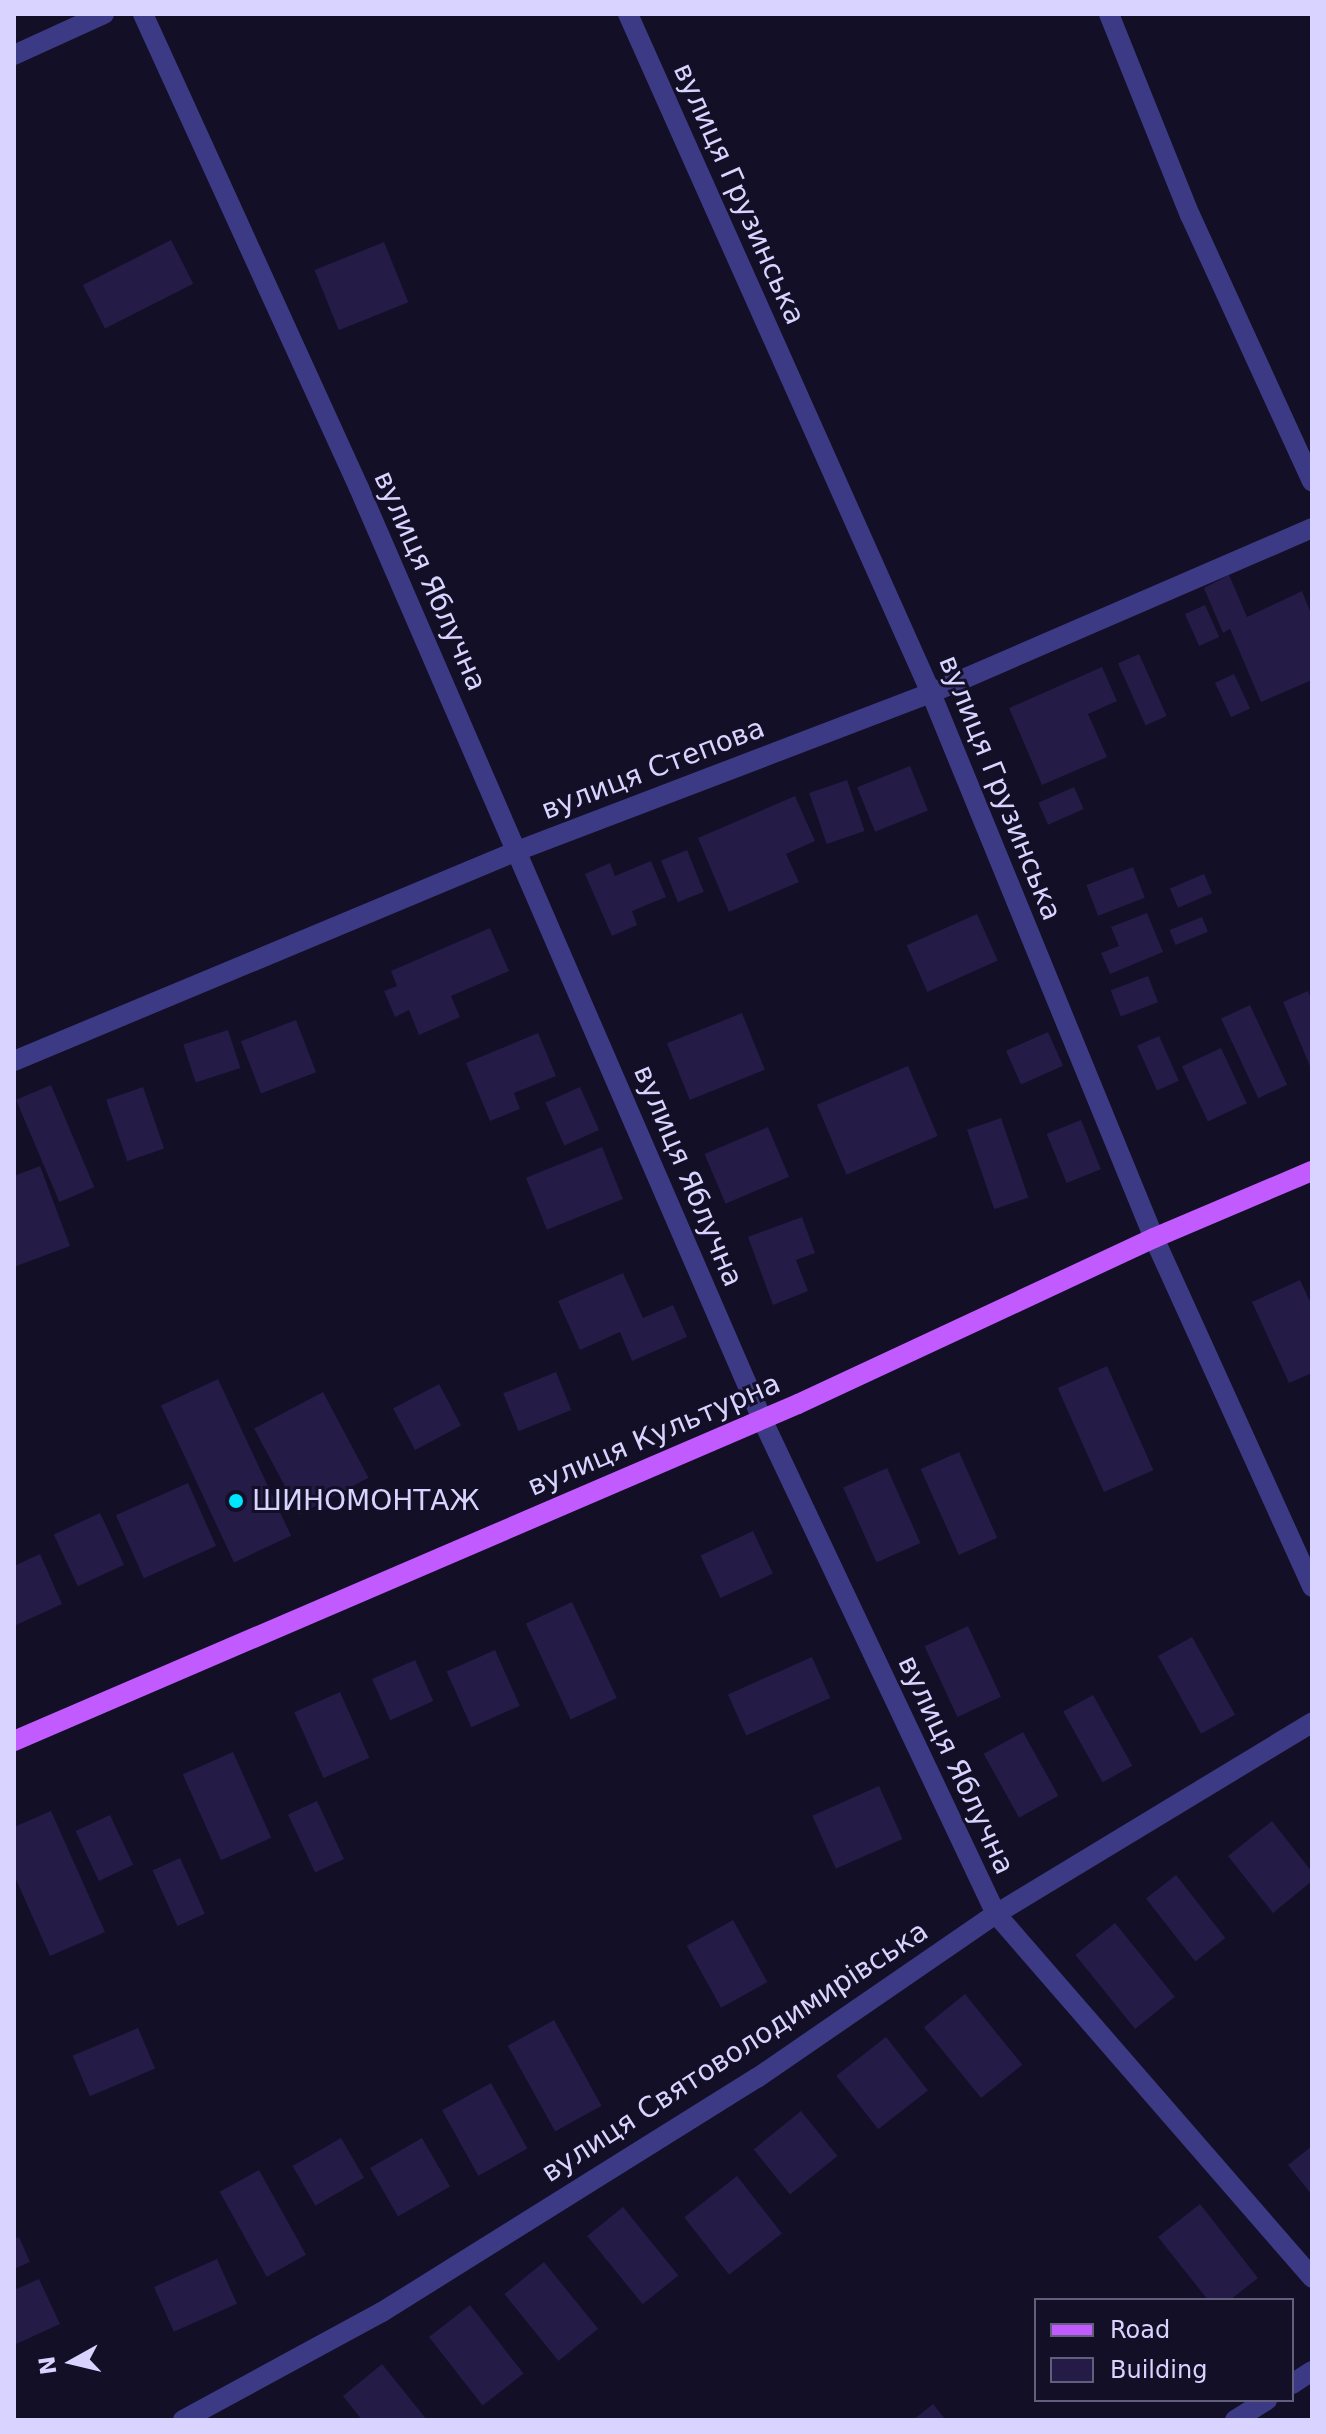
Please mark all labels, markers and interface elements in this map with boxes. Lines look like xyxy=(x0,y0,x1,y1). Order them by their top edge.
street label: вулиця Грузинська xyxy=(666,58,812,330)
street label: вулиця Яблучна xyxy=(366,466,494,696)
street label: вулиця Грузинська xyxy=(931,651,1069,925)
street label: вулиця Степова xyxy=(537,711,769,827)
street label: вулиця Яблучна xyxy=(626,1060,750,1292)
street label: вулиця Культурна xyxy=(523,1367,785,1503)
place label: ШИНОМОНТАЖ xyxy=(252,1484,480,1518)
marker: ШИНОМОНТАЖ xyxy=(227,1492,245,1510)
street label: вулиця Яблучна xyxy=(891,1650,1021,1880)
street label: вулиця Святоволодимирівська xyxy=(536,1914,934,2190)
legend xyxy=(1034,2298,1294,2402)
text: Road xyxy=(1110,2316,1170,2344)
north arrow xyxy=(32,2322,112,2402)
text: N xyxy=(34,2355,61,2376)
text: Building xyxy=(1110,2356,1207,2384)

